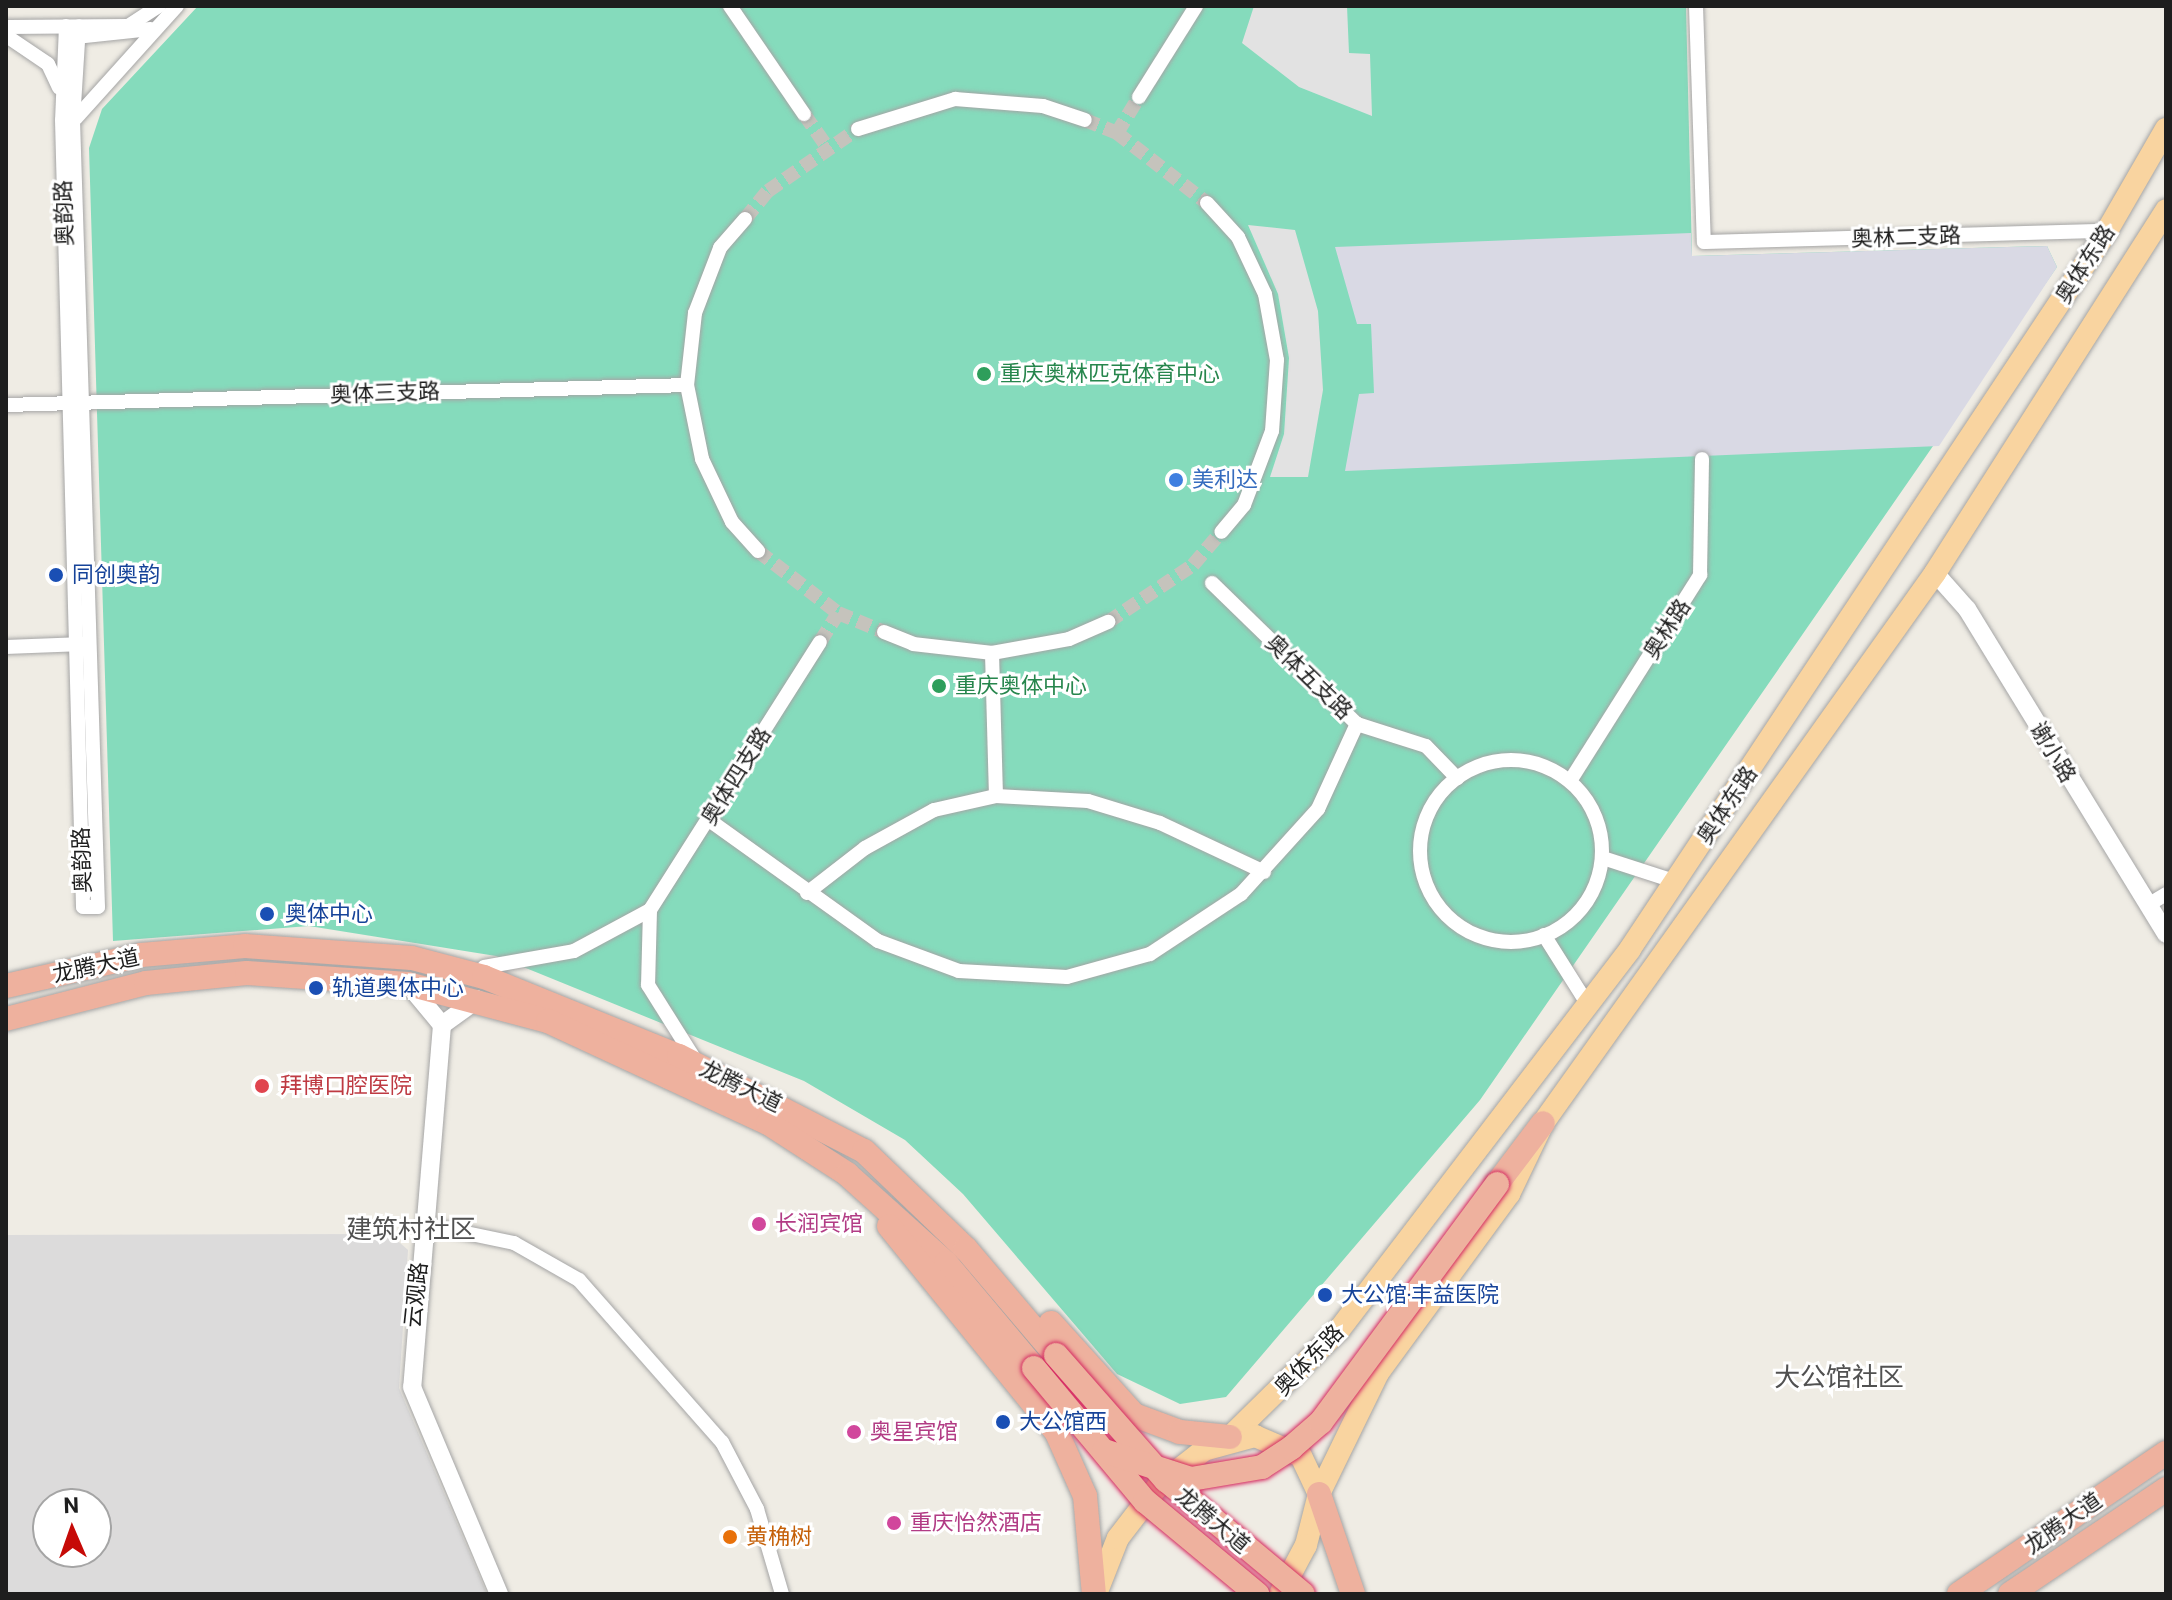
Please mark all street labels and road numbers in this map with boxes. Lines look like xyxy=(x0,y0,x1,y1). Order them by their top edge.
street label: 奥韵路 xyxy=(50,180,78,246)
street label: 奥体东路 xyxy=(2050,220,2120,308)
street label: 奥林二支路 xyxy=(1851,222,1961,252)
street label: 奥体三支路 xyxy=(330,378,440,408)
street label: 奥林路 xyxy=(1638,594,1696,664)
street label: 奥体五支路 xyxy=(1260,629,1358,725)
street label: 谢小路 xyxy=(2025,717,2081,787)
street label: 奥体四支路 xyxy=(696,722,776,830)
street label: 奥体东路 xyxy=(1691,761,1763,849)
street label: 奥韵路 xyxy=(68,827,96,893)
street label: 龙腾大道 xyxy=(50,944,142,988)
street label: 龙腾大道 xyxy=(696,1055,786,1117)
street label: 云观路 xyxy=(399,1261,433,1329)
street label: 奥体东路 xyxy=(1269,1319,1349,1401)
street label: 龙腾大道 xyxy=(1171,1482,1255,1558)
street label: 龙腾大道 xyxy=(2019,1487,2107,1559)

